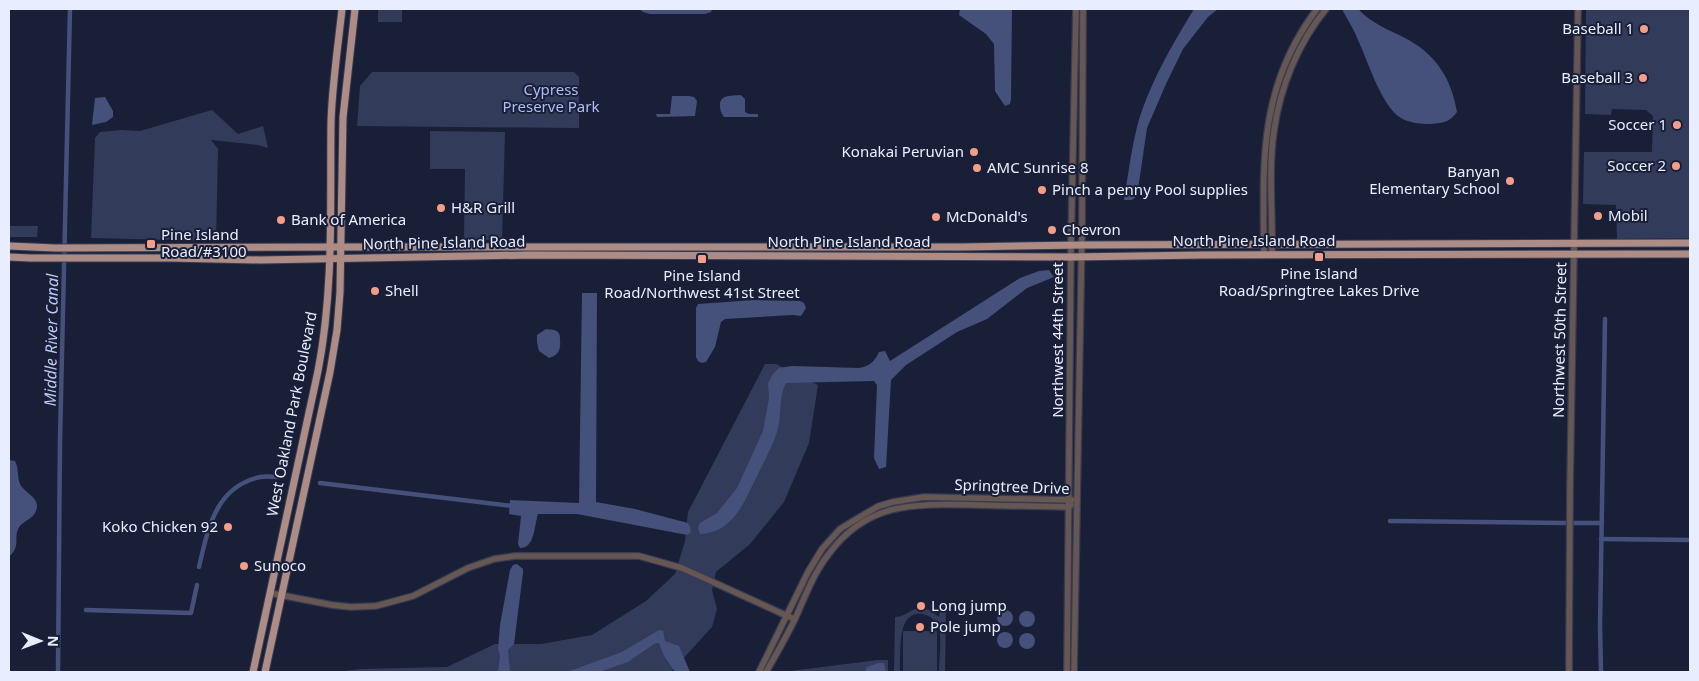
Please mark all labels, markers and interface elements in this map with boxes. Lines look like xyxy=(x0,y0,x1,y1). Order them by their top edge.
place label: Baseball 1 xyxy=(1562,18,1634,38)
marker: Baseball 1 xyxy=(1638,23,1650,35)
place label: Baseball 3 xyxy=(1561,67,1633,87)
marker: Baseball 3 xyxy=(1637,72,1649,84)
park label: Cypress Preserve Park xyxy=(503,79,599,116)
place label: Soccer 1 xyxy=(1608,114,1667,134)
marker: Soccer 1 xyxy=(1671,119,1683,131)
place label: Konakai Peruvian xyxy=(842,141,964,161)
marker: Konakai Peruvian xyxy=(968,146,980,158)
place label: Soccer 2 xyxy=(1607,155,1666,175)
place label: AMC Sunrise 8 xyxy=(987,157,1089,177)
marker: Soccer 2 xyxy=(1670,160,1682,172)
place label: Banyan Elementary School xyxy=(1369,161,1500,198)
marker: AMC Sunrise 8 xyxy=(971,162,983,174)
marker: Banyan Elementary School xyxy=(1504,175,1516,187)
place label: Pinch a penny Pool supplies xyxy=(1052,179,1248,199)
marker: Pinch a penny Pool supplies xyxy=(1036,184,1048,196)
place label: H&R Grill xyxy=(451,197,515,217)
marker: H&R Grill xyxy=(435,202,447,214)
place label: Mobil xyxy=(1608,205,1648,225)
place label: McDonald's xyxy=(946,206,1028,226)
place label: Bank of America xyxy=(291,209,406,229)
marker: Mobil xyxy=(1592,210,1604,222)
marker: McDonald's xyxy=(930,211,942,223)
marker: Bank of America xyxy=(275,214,287,226)
place label: Chevron xyxy=(1062,219,1121,239)
place label: Pine Island Road/#3100 xyxy=(161,224,247,261)
marker: Chevron xyxy=(1046,224,1058,236)
street label: North Pine Island Road xyxy=(1173,230,1335,250)
street label: North Pine Island Road xyxy=(362,231,526,253)
street label: North Pine Island Road xyxy=(768,231,930,251)
marker: Pine Island Road/#3100 xyxy=(145,238,157,250)
marker: Pine Island Road/Springtree Lakes Drive xyxy=(1313,251,1325,263)
marker: Pine Island Road/Northwest 41st Street xyxy=(696,253,708,265)
street label: Northwest 50th Street xyxy=(1548,261,1570,418)
street label: Northwest 44th Street xyxy=(1047,262,1067,418)
place label: Pine Island Road/Springtree Lakes Drive xyxy=(1219,263,1419,300)
place label: Pine Island Road/Northwest 41st Street xyxy=(604,265,800,302)
water label: Middle River Canal xyxy=(39,273,63,406)
place label: Shell xyxy=(385,280,419,300)
marker: Shell xyxy=(369,285,381,297)
street label: West Oakland Park Boulevard xyxy=(261,310,321,518)
street label: Springtree Drive xyxy=(954,474,1070,498)
place label: Koko Chicken 92 xyxy=(102,516,218,536)
marker: Koko Chicken 92 xyxy=(222,521,234,533)
place label: Sunoco xyxy=(254,555,306,575)
marker: Sunoco xyxy=(238,560,250,572)
place label: Long jump xyxy=(931,595,1007,615)
marker: Long jump xyxy=(915,600,927,612)
north arrow xyxy=(15,616,65,666)
place label: Pole jump xyxy=(930,616,1001,636)
marker: Pole jump xyxy=(914,621,926,633)
text: N xyxy=(44,635,63,647)

